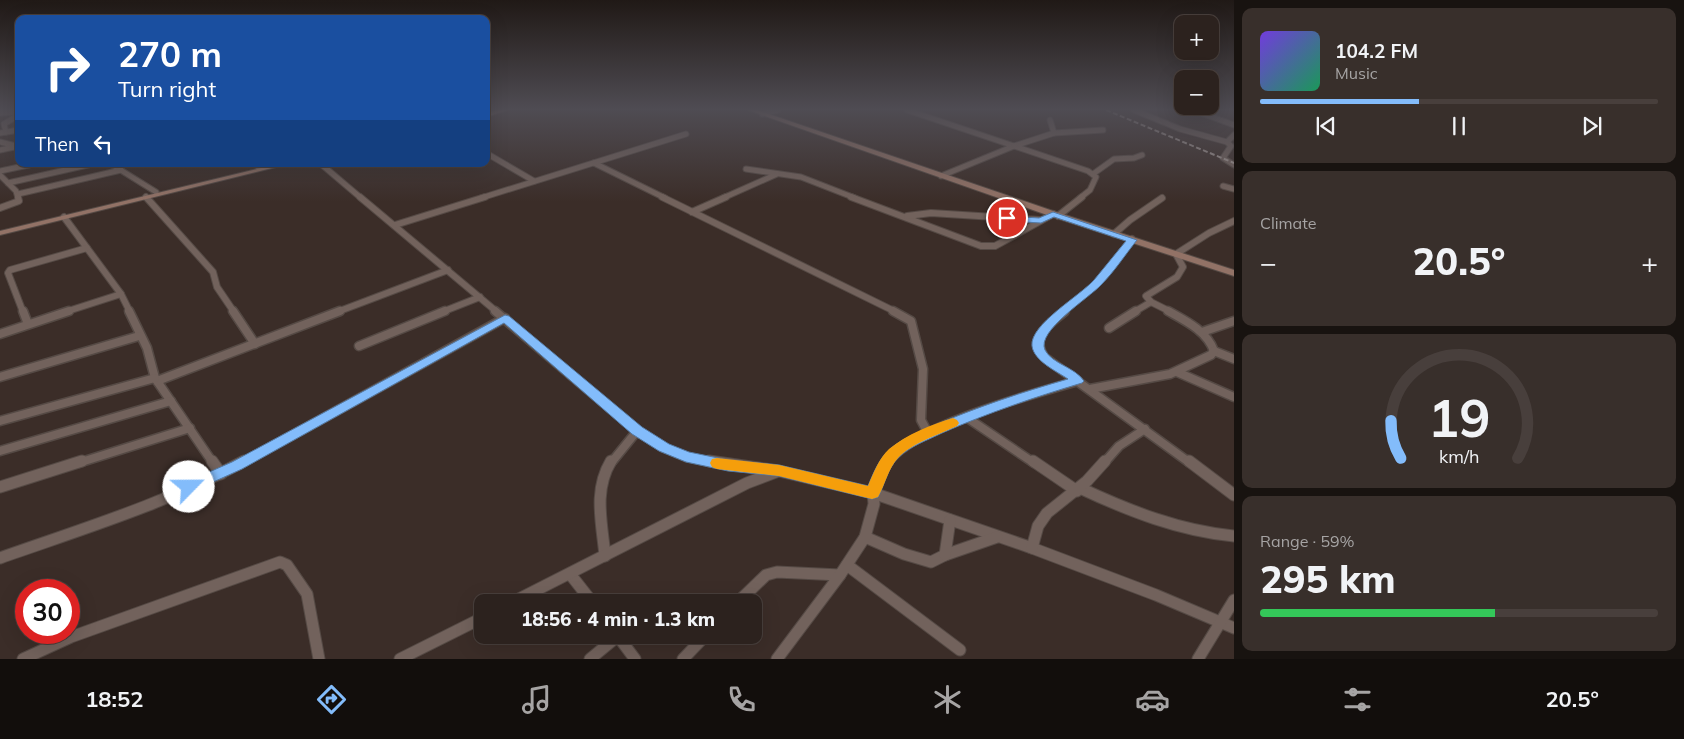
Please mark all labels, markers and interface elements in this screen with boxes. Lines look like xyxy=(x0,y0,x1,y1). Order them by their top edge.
map controls xyxy=(1174,15,1219,115)
button: + xyxy=(1174,15,1219,60)
text: 270 m xyxy=(118,32,222,76)
icon: right xyxy=(35,35,100,100)
text: 104.2 FM xyxy=(1335,39,1418,63)
text: Music xyxy=(1335,63,1378,83)
button: − xyxy=(1174,70,1219,115)
text: Turn right xyxy=(118,75,216,103)
icon: previous xyxy=(1312,112,1340,140)
icon: pause xyxy=(1445,112,1473,140)
icon: next xyxy=(1578,112,1606,140)
icon: left xyxy=(89,130,117,158)
text: Then xyxy=(35,132,79,156)
pin xyxy=(986,197,1028,239)
icon: arrive xyxy=(993,204,1021,232)
text: Climate xyxy=(1260,213,1316,233)
text: 20.5° xyxy=(1413,237,1505,285)
text: − xyxy=(1260,245,1277,280)
text: + xyxy=(1641,245,1658,280)
text: 19 xyxy=(1428,385,1490,450)
text: km/h xyxy=(1439,445,1479,467)
position arrow xyxy=(162,460,214,512)
text: Range · 59% xyxy=(1260,531,1355,551)
text: 295 km xyxy=(1260,555,1396,603)
speed limit sign: 30 xyxy=(15,579,80,644)
text: 18:56 · 4 min · 1.3 km xyxy=(521,607,715,631)
icon: directions xyxy=(314,682,349,717)
icon: music xyxy=(519,682,554,717)
icon: phone xyxy=(724,682,759,717)
icon: climate xyxy=(930,682,965,717)
icon: car xyxy=(1135,682,1170,717)
icon: filters xyxy=(1340,682,1375,717)
text: 18:52 xyxy=(85,685,143,713)
text: 20.5° xyxy=(1545,685,1599,713)

